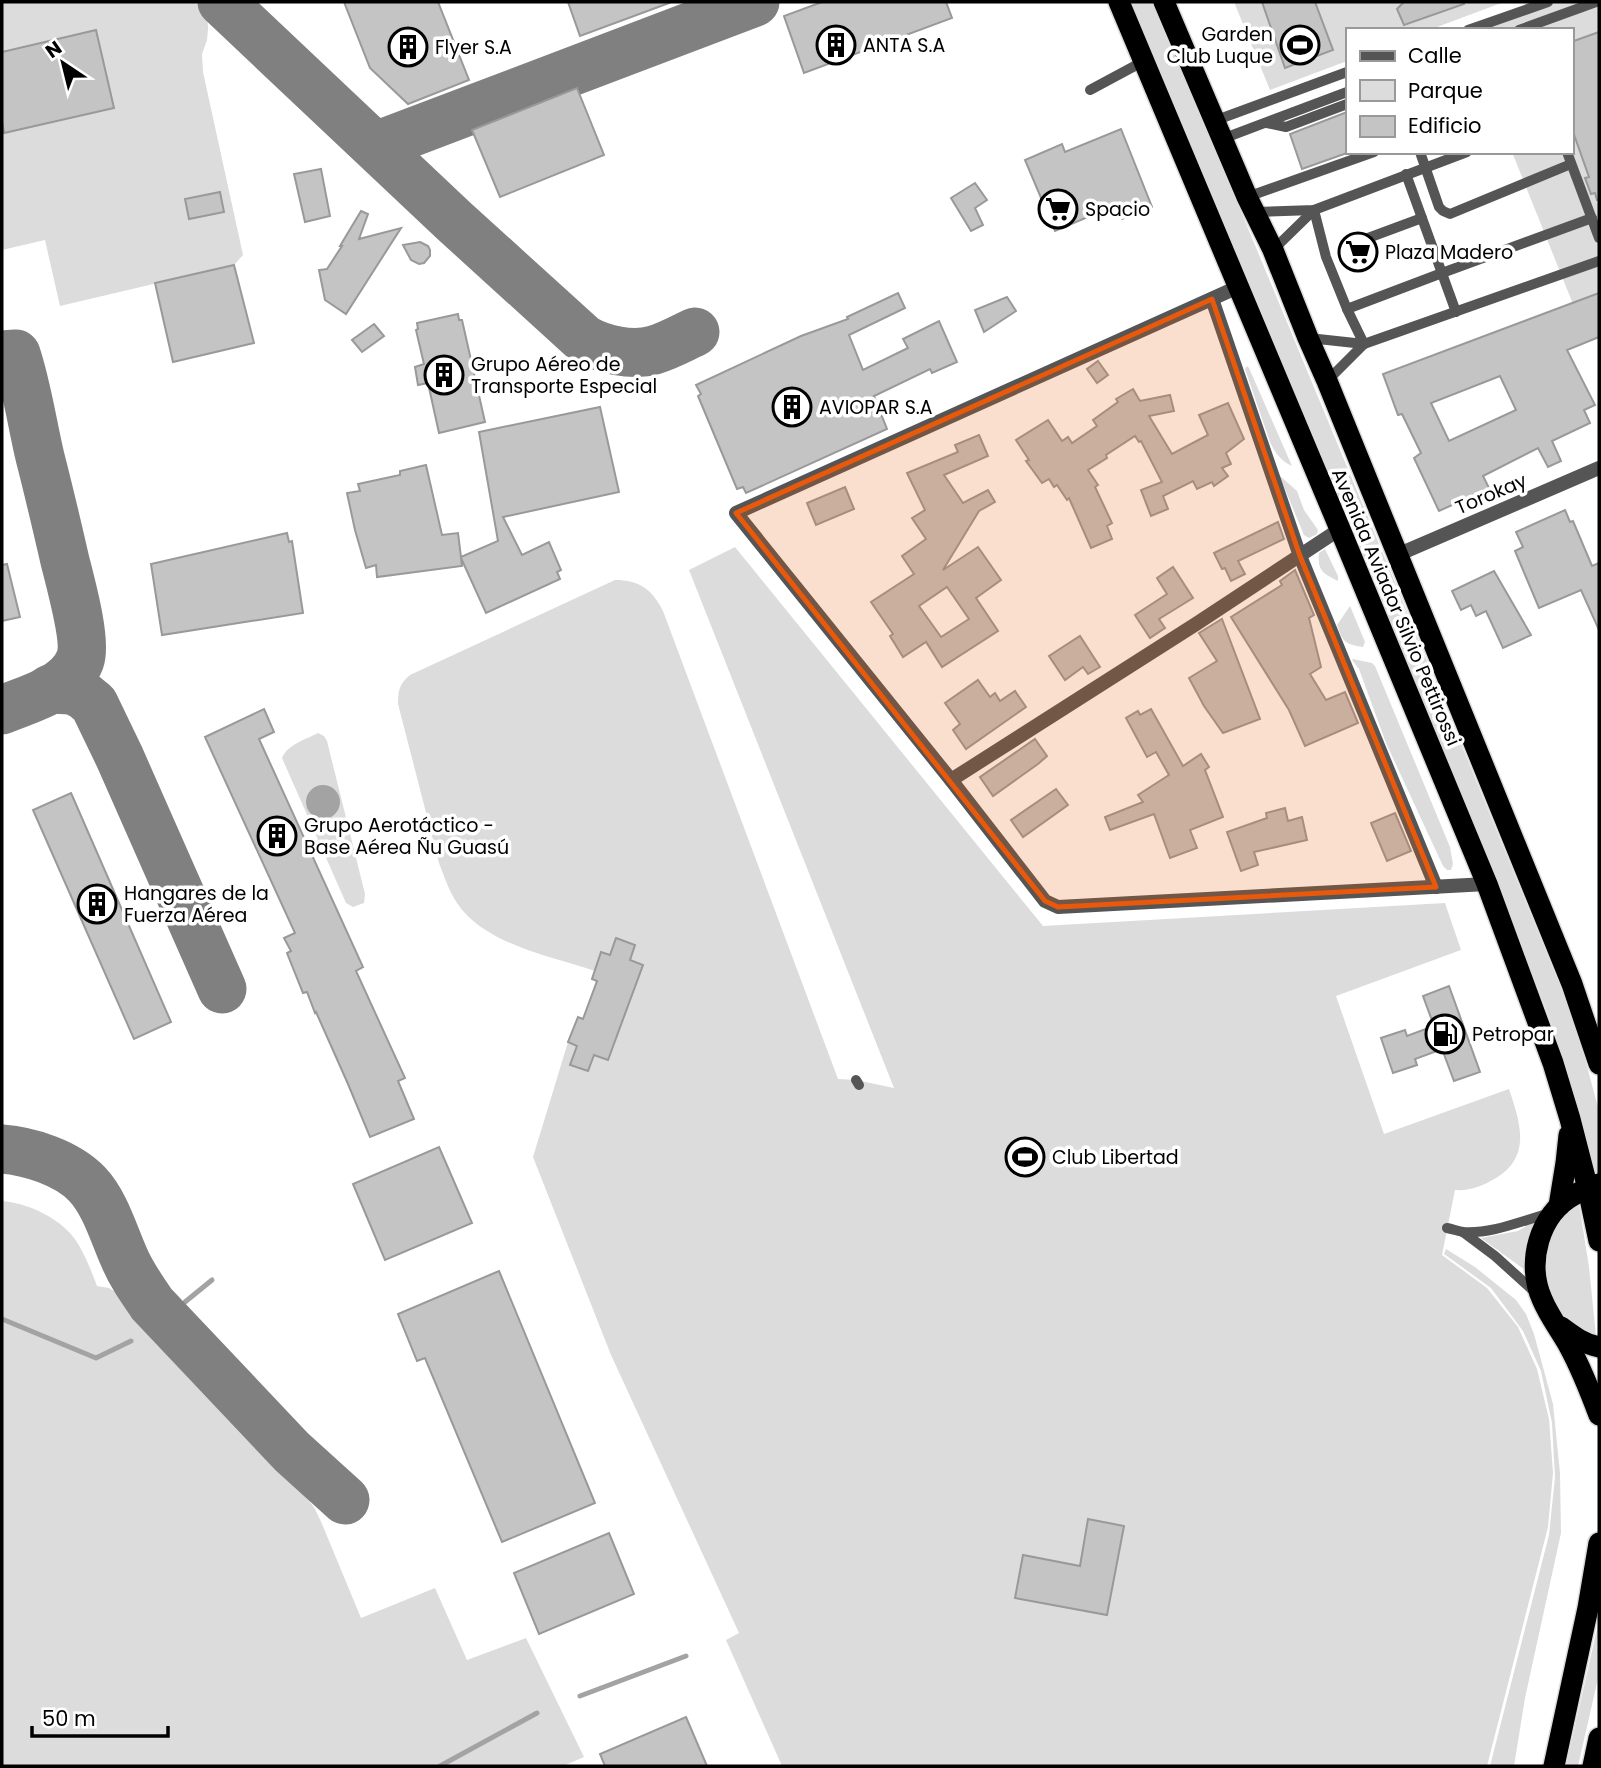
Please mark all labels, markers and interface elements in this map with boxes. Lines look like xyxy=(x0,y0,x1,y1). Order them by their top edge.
place label: Garden Club Luque xyxy=(1166,21,1273,70)
building icon: ANTA S.A xyxy=(815,24,857,66)
sports icon: Garden Club Luque xyxy=(1279,24,1321,66)
building icon: Flyer S.A xyxy=(387,26,429,68)
north arrow xyxy=(28,28,98,98)
legend xyxy=(1346,28,1573,154)
place label: ANTA S.A xyxy=(863,32,945,59)
text: N xyxy=(40,34,67,65)
place label: Flyer S.A xyxy=(435,34,512,61)
text: Calle xyxy=(1408,41,1462,70)
text: Parque xyxy=(1408,76,1483,105)
text: Edificio xyxy=(1408,111,1482,140)
supermarket icon: Spacio xyxy=(1037,188,1079,230)
place label: Spacio xyxy=(1085,196,1150,223)
supermarket icon: Plaza Madero xyxy=(1337,231,1379,273)
place label: Plaza Madero xyxy=(1385,239,1513,266)
place label: Grupo Aéreo de Transporte Especial xyxy=(471,351,657,400)
building icon: Grupo Aéreo de Transporte Especial xyxy=(423,354,465,396)
building icon: AVIOPAR S.A xyxy=(771,386,813,428)
place label: AVIOPAR S.A xyxy=(819,394,933,421)
street label: Avenida Aviador Silvio Pettirossi xyxy=(1325,464,1467,750)
street label: Torokay xyxy=(1451,467,1531,521)
place label: Grupo Aerotáctico - Base Aérea Ñu Guasú xyxy=(304,812,509,861)
building icon: Grupo Aerotáctico - Base Aérea Ñu Guasú xyxy=(256,815,298,857)
place label: Hangares de la Fuerza Aérea xyxy=(124,880,269,929)
building icon: Hangares de la Fuerza Aérea xyxy=(76,883,118,925)
fuel station icon: Petropar xyxy=(1424,1013,1466,1055)
place label: Petropar xyxy=(1472,1021,1554,1048)
sports icon: Club Libertad xyxy=(1004,1136,1046,1178)
place label: Club Libertad xyxy=(1052,1144,1179,1171)
scale bar xyxy=(32,1694,168,1738)
text: 50 m xyxy=(42,1704,96,1733)

